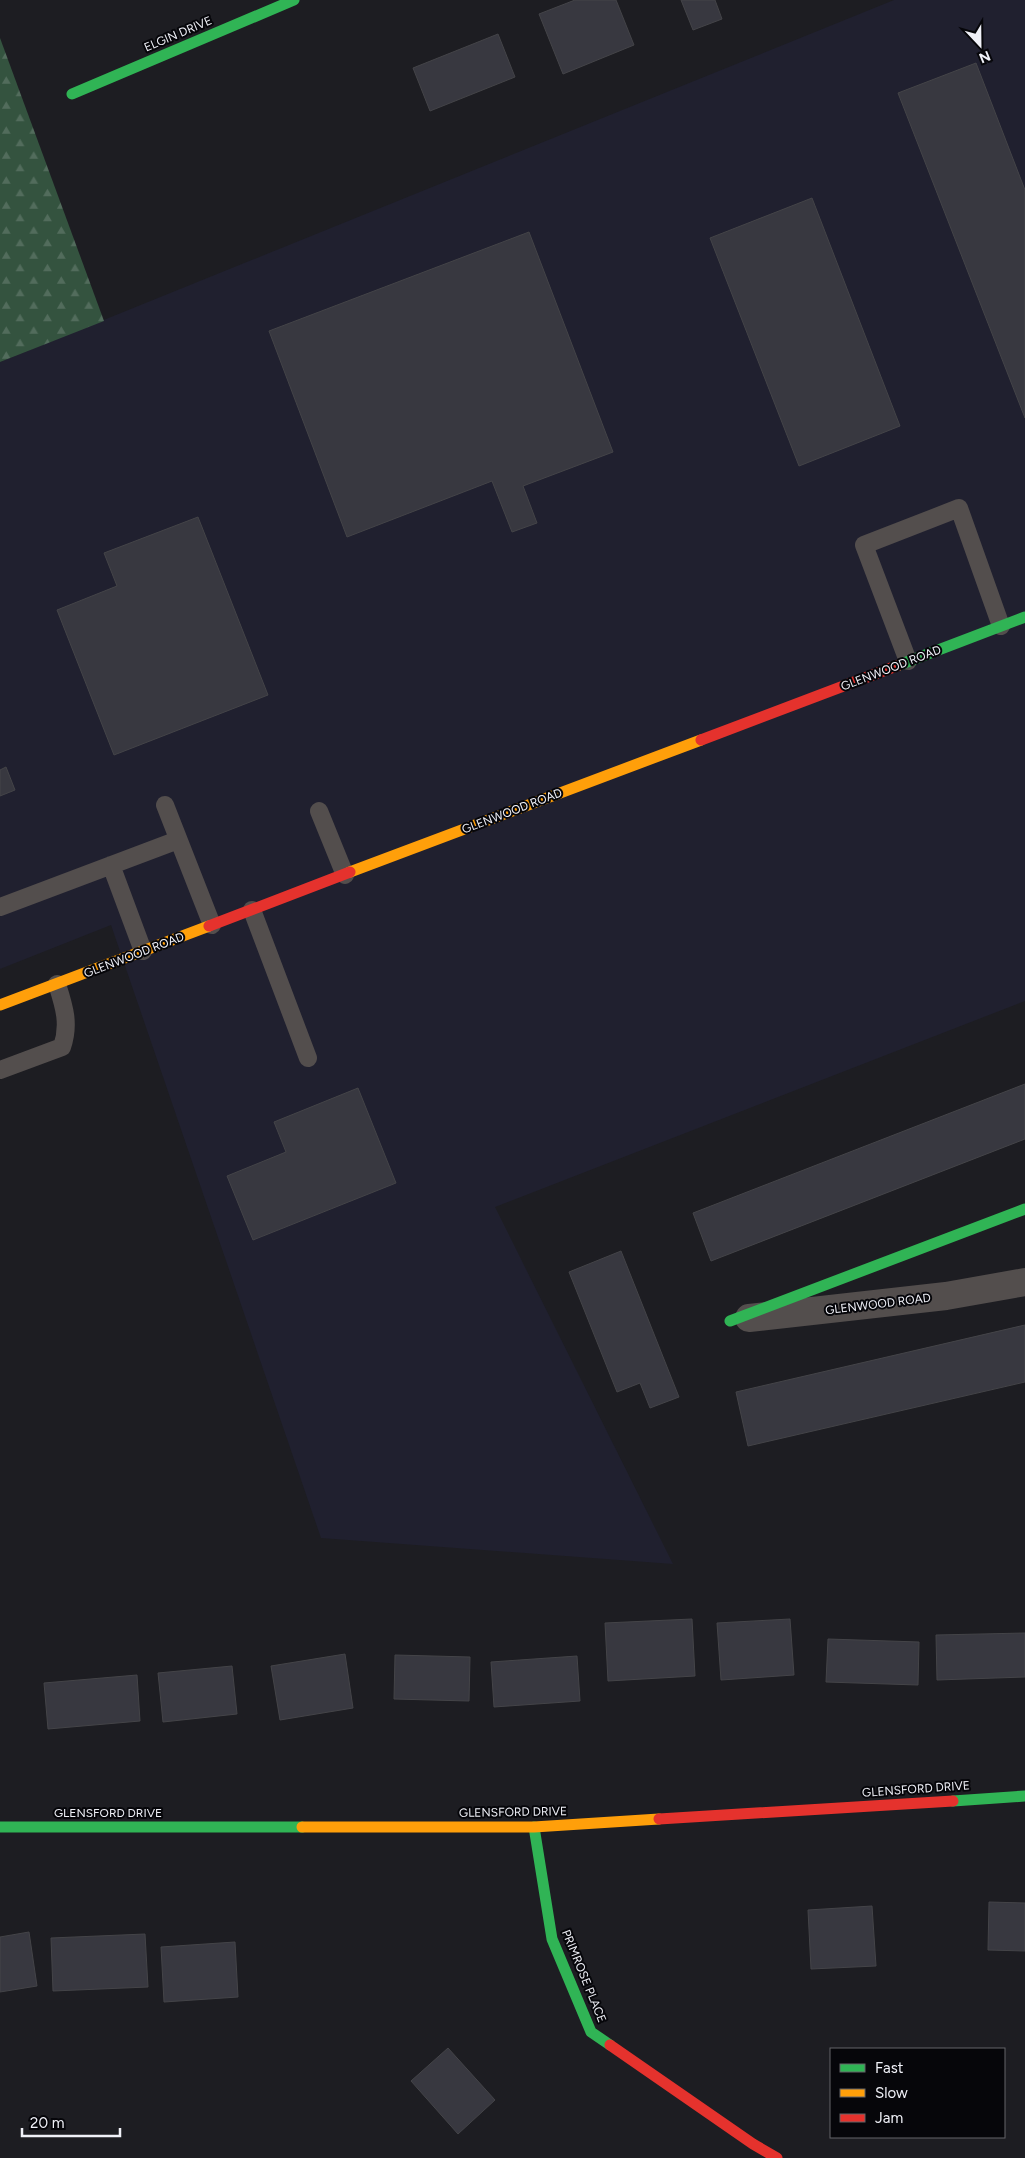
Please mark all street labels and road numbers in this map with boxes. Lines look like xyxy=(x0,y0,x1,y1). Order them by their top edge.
street label: ELGIN DRIVE xyxy=(142,13,214,55)
street label: GLENWOOD ROAD xyxy=(839,642,943,694)
street label: GLENWOOD ROAD xyxy=(460,785,564,837)
street label: GLENWOOD ROAD xyxy=(82,929,186,981)
street label: GLENWOOD ROAD xyxy=(824,1291,932,1317)
street label: GLENSFORD DRIVE xyxy=(862,1778,970,1800)
street label: GLENSFORD DRIVE xyxy=(459,1804,567,1820)
street label: GLENSFORD DRIVE xyxy=(54,1806,162,1820)
street label: PRIMROSE PLACE xyxy=(559,1928,609,2024)

